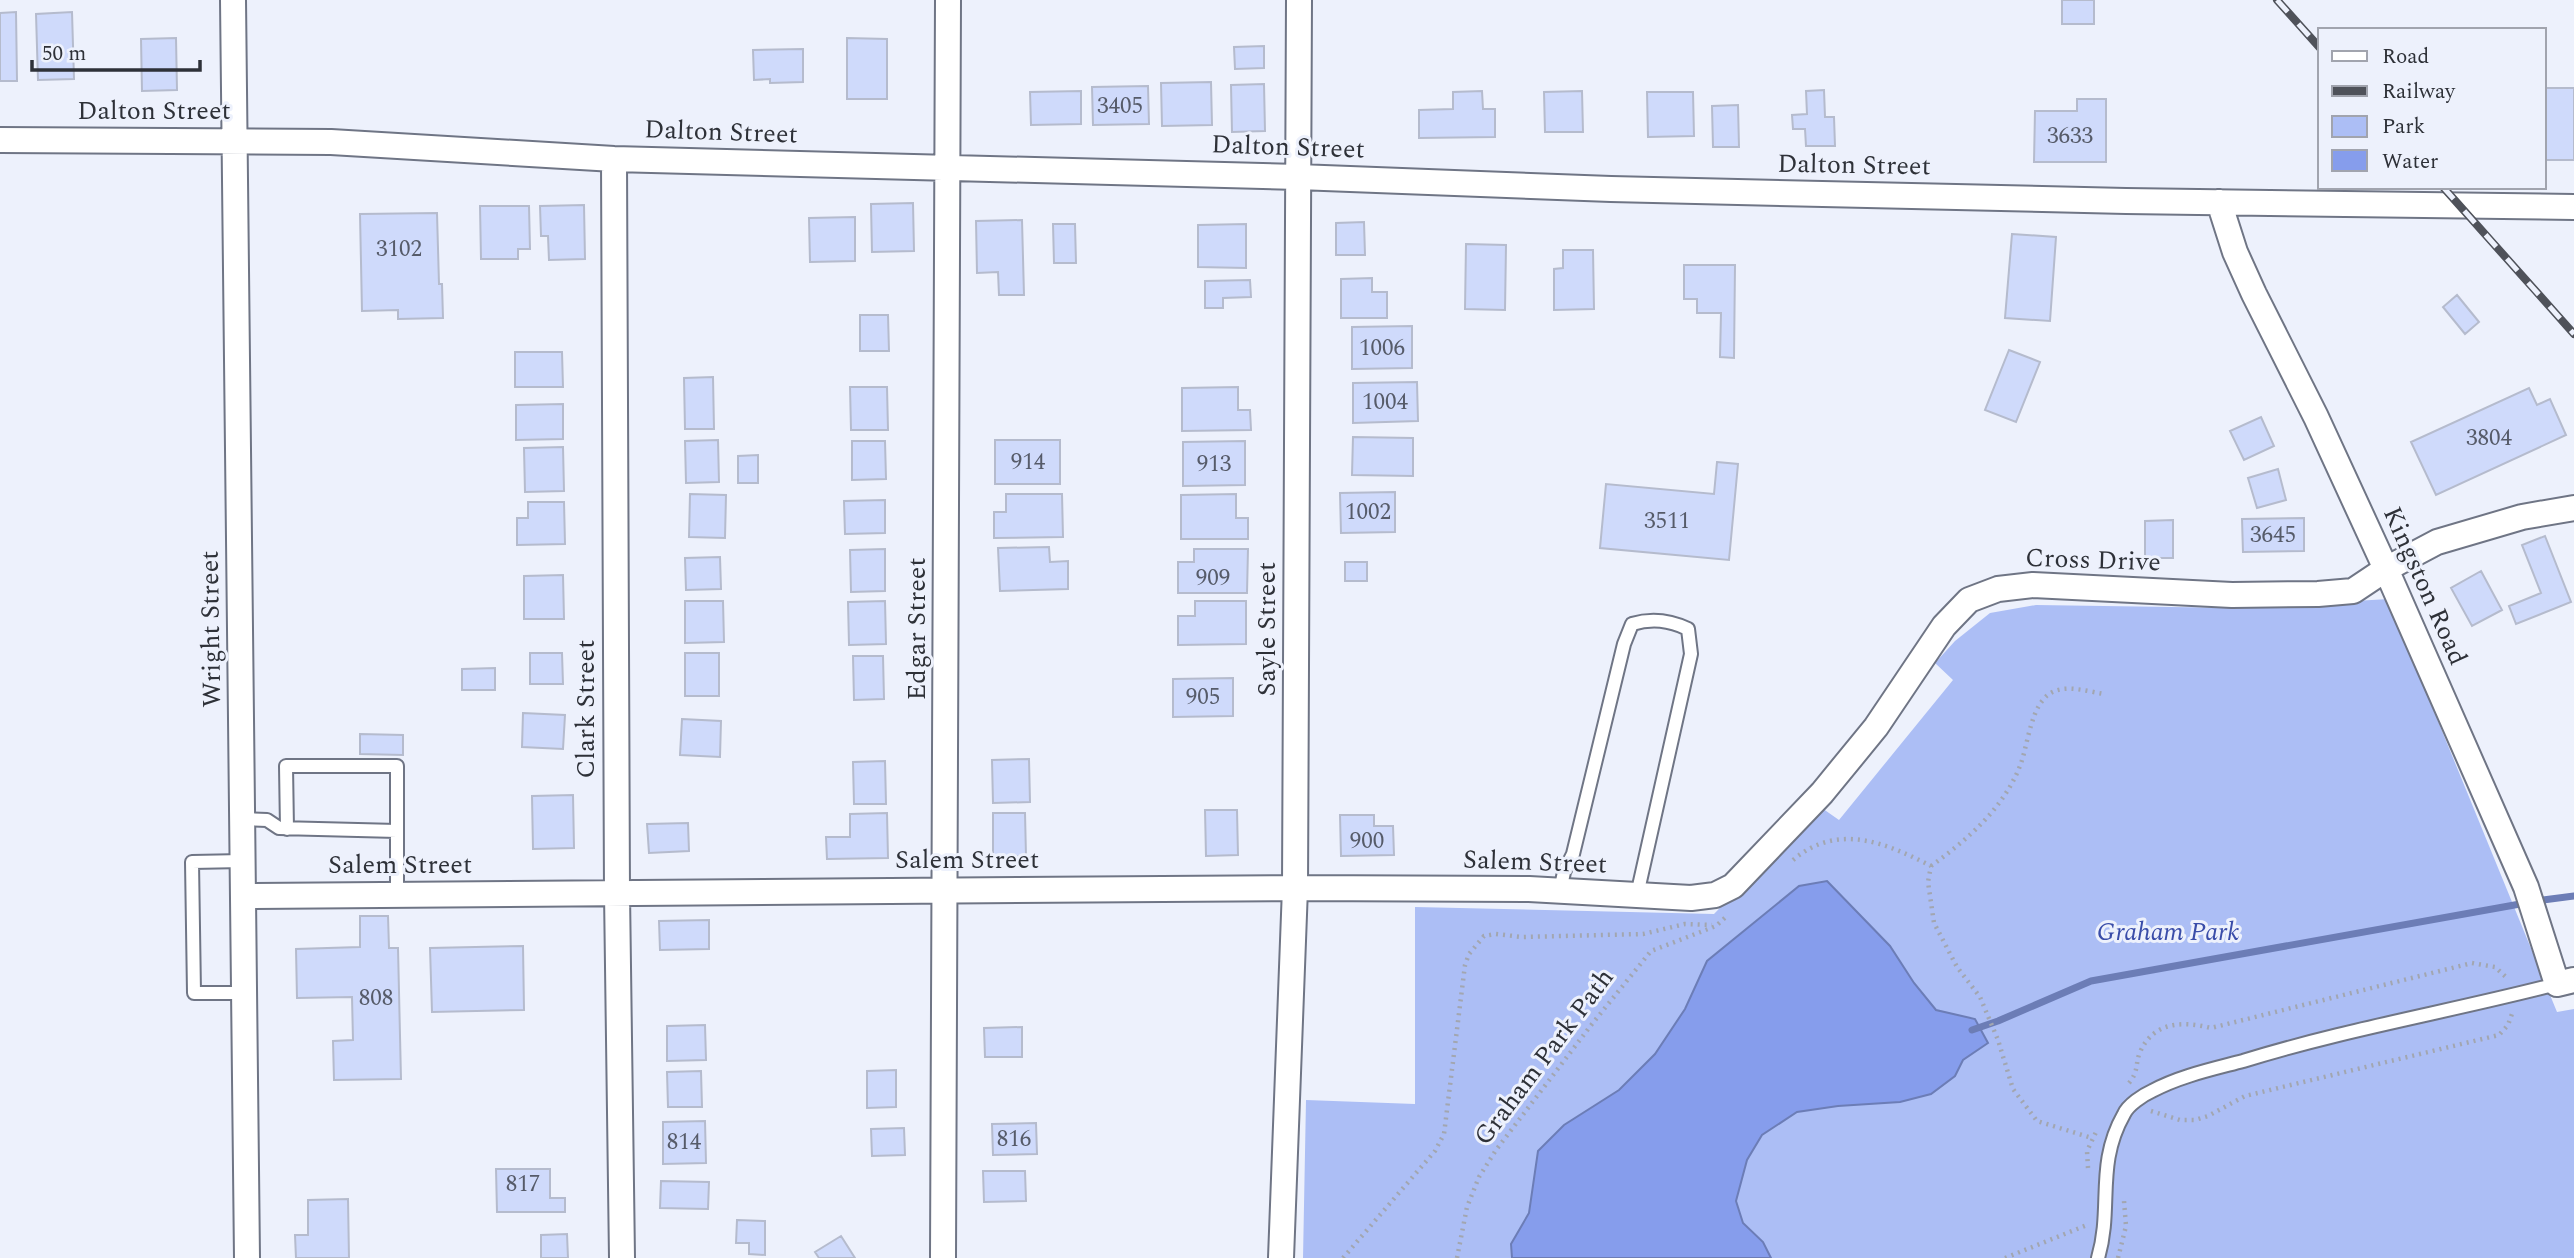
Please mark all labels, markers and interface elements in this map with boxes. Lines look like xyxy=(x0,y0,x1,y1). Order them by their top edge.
scale bar xyxy=(32,28,200,72)
legend xyxy=(2318,28,2546,189)
text: 50 m xyxy=(42,38,86,70)
text: Road xyxy=(2382,41,2429,73)
text: Railway xyxy=(2382,76,2456,108)
house number: 3405 xyxy=(1097,89,1143,124)
street label: Dalton Street xyxy=(77,91,231,131)
street label: Dalton Street xyxy=(644,109,798,155)
text: Park xyxy=(2382,111,2426,143)
house number: 3633 xyxy=(2047,119,2093,154)
street label: Dalton Street xyxy=(1211,124,1365,170)
street label: Dalton Street xyxy=(1777,144,1931,186)
text: Water xyxy=(2382,146,2438,178)
house number: 3102 xyxy=(376,232,422,267)
house number: 1006 xyxy=(1359,331,1405,366)
house number: 1004 xyxy=(1362,385,1409,420)
house number: 3804 xyxy=(2466,421,2513,456)
house number: 914 xyxy=(1011,445,1046,480)
house number: 913 xyxy=(1197,447,1231,482)
house number: 1002 xyxy=(1345,495,1391,530)
street label: Kingston Road xyxy=(2372,500,2478,672)
house number: 3511 xyxy=(1644,504,1690,539)
house number: 3645 xyxy=(2250,518,2296,553)
street label: Cross Drive xyxy=(2025,538,2161,582)
street label: Wright Street xyxy=(190,550,232,708)
street label: Edgar Street xyxy=(897,557,937,701)
house number: 909 xyxy=(1196,561,1230,596)
street label: Sayle Street xyxy=(1247,562,1287,696)
street label: Clark Street xyxy=(566,640,606,778)
house number: 905 xyxy=(1186,680,1220,715)
house number: 900 xyxy=(1350,824,1384,859)
street label: Salem Street xyxy=(1462,839,1608,885)
street label: Salem Street xyxy=(895,840,1039,880)
street label: Salem Street xyxy=(328,845,472,885)
park label: Graham Park xyxy=(2097,912,2239,952)
street label: Graham Park Path xyxy=(1464,960,1624,1154)
house number: 808 xyxy=(359,981,393,1016)
house number: 816 xyxy=(997,1122,1031,1157)
house number: 814 xyxy=(667,1125,702,1160)
house number: 817 xyxy=(506,1167,540,1202)

